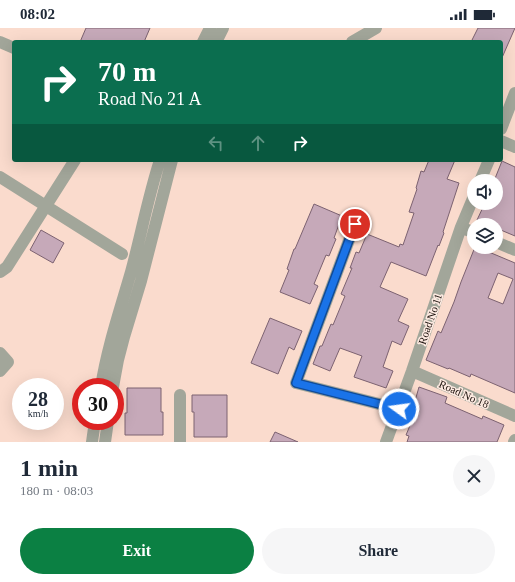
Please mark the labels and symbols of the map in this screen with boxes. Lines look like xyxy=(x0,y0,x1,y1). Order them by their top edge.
pin xyxy=(338,207,372,241)
street label: Road No 11 xyxy=(416,292,444,346)
speed limit sign: 30 xyxy=(72,378,124,430)
street label: Road No 18 xyxy=(437,378,491,410)
position arrow xyxy=(378,388,420,430)

